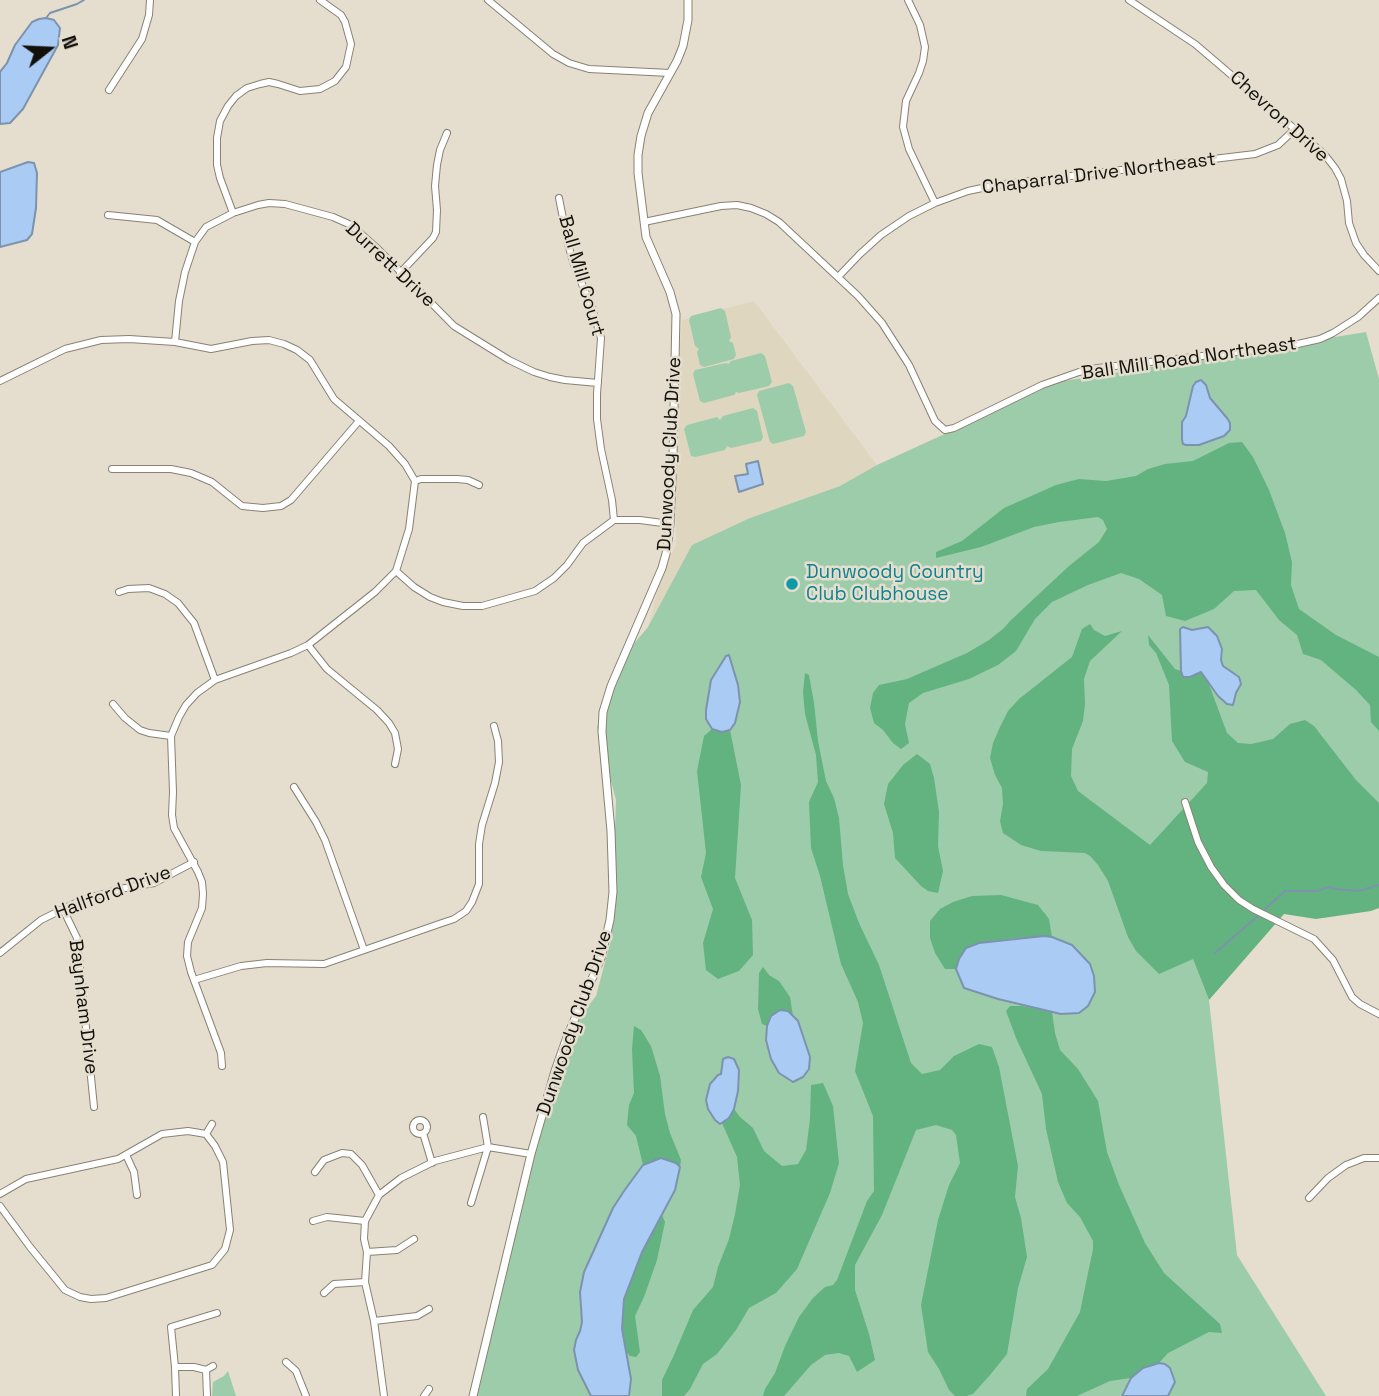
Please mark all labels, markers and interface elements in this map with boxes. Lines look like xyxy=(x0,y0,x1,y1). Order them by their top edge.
north arrow xyxy=(14,14,84,84)
text: N xyxy=(56,32,83,52)
street label: Chevron Drive xyxy=(1225,67,1333,167)
street label: Chaparral Drive Northeast xyxy=(981,148,1217,200)
street label: Ball Mill Court xyxy=(553,213,609,339)
street label: Durrett Drive xyxy=(340,218,440,312)
street label: Ball Mill Road Northeast xyxy=(1080,333,1298,385)
street label: Dunwoody Club Drive xyxy=(654,356,686,552)
place label: Dunwoody Country Club Clubhouse xyxy=(806,562,984,606)
marker: Dunwoody Country Club Clubhouse xyxy=(784,576,800,592)
street label: Hallford Drive xyxy=(52,861,174,925)
street label: Dunwoody Club Drive xyxy=(533,927,617,1119)
street label: Baynham Drive xyxy=(63,938,103,1076)

